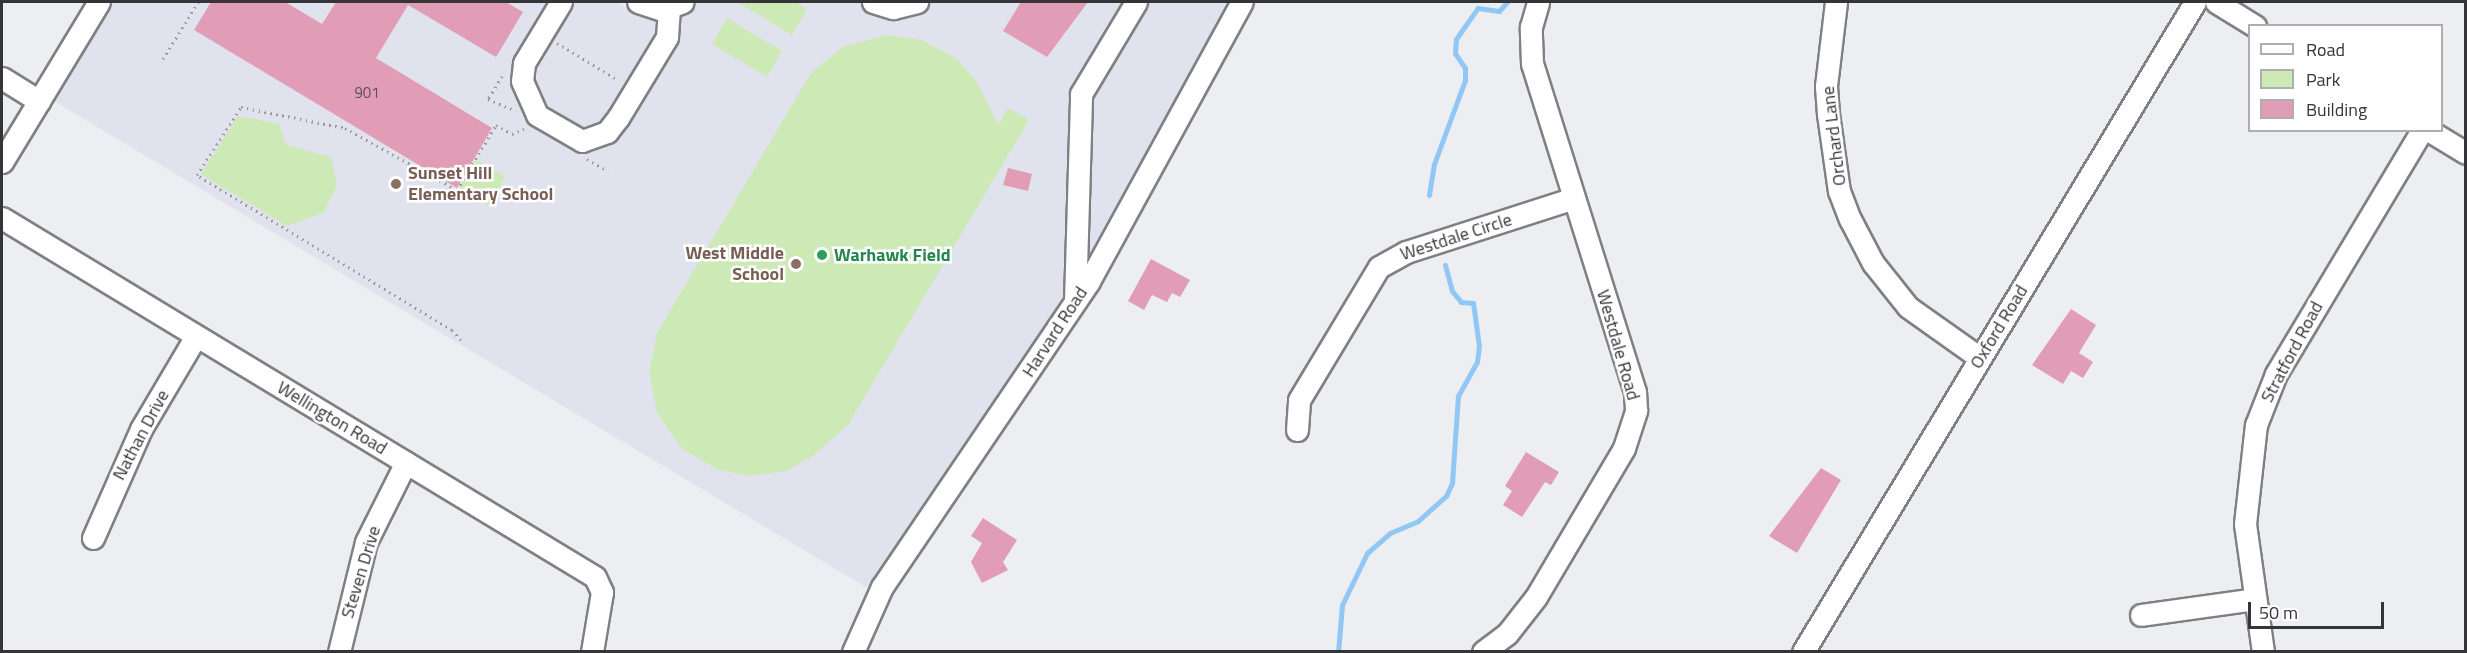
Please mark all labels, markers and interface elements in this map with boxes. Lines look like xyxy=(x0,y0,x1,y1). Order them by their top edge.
legend xyxy=(2248,24,2443,132)
text: Road xyxy=(2306,36,2345,63)
text: Park xyxy=(2306,66,2340,93)
house number: 901 xyxy=(354,84,380,102)
street label: Orchard Lane xyxy=(1817,85,1851,187)
text: Building xyxy=(2306,96,2367,123)
place label: Sunset Hill Elementary School xyxy=(408,163,553,206)
marker: Sunset Hill Elementary School xyxy=(389,177,403,191)
street label: Westdale Circle xyxy=(1398,209,1514,265)
place label: West Middle School xyxy=(686,243,784,286)
place label: Warhawk Field xyxy=(834,244,951,266)
marker: Warhawk Field xyxy=(815,248,829,262)
marker: West Middle School xyxy=(789,257,803,271)
street label: Oxford Road xyxy=(1966,281,2032,373)
street label: Harvard Road xyxy=(1018,283,1092,381)
street label: Westdale Road xyxy=(1592,287,1644,403)
street label: Stratford Road xyxy=(2256,298,2328,406)
street label: Wellington Road xyxy=(273,377,391,459)
street label: Nathan Drive xyxy=(108,386,174,484)
street label: Steven Drive xyxy=(337,523,385,621)
scale bar xyxy=(2251,590,2388,628)
text: 50 m xyxy=(2259,599,2298,626)

